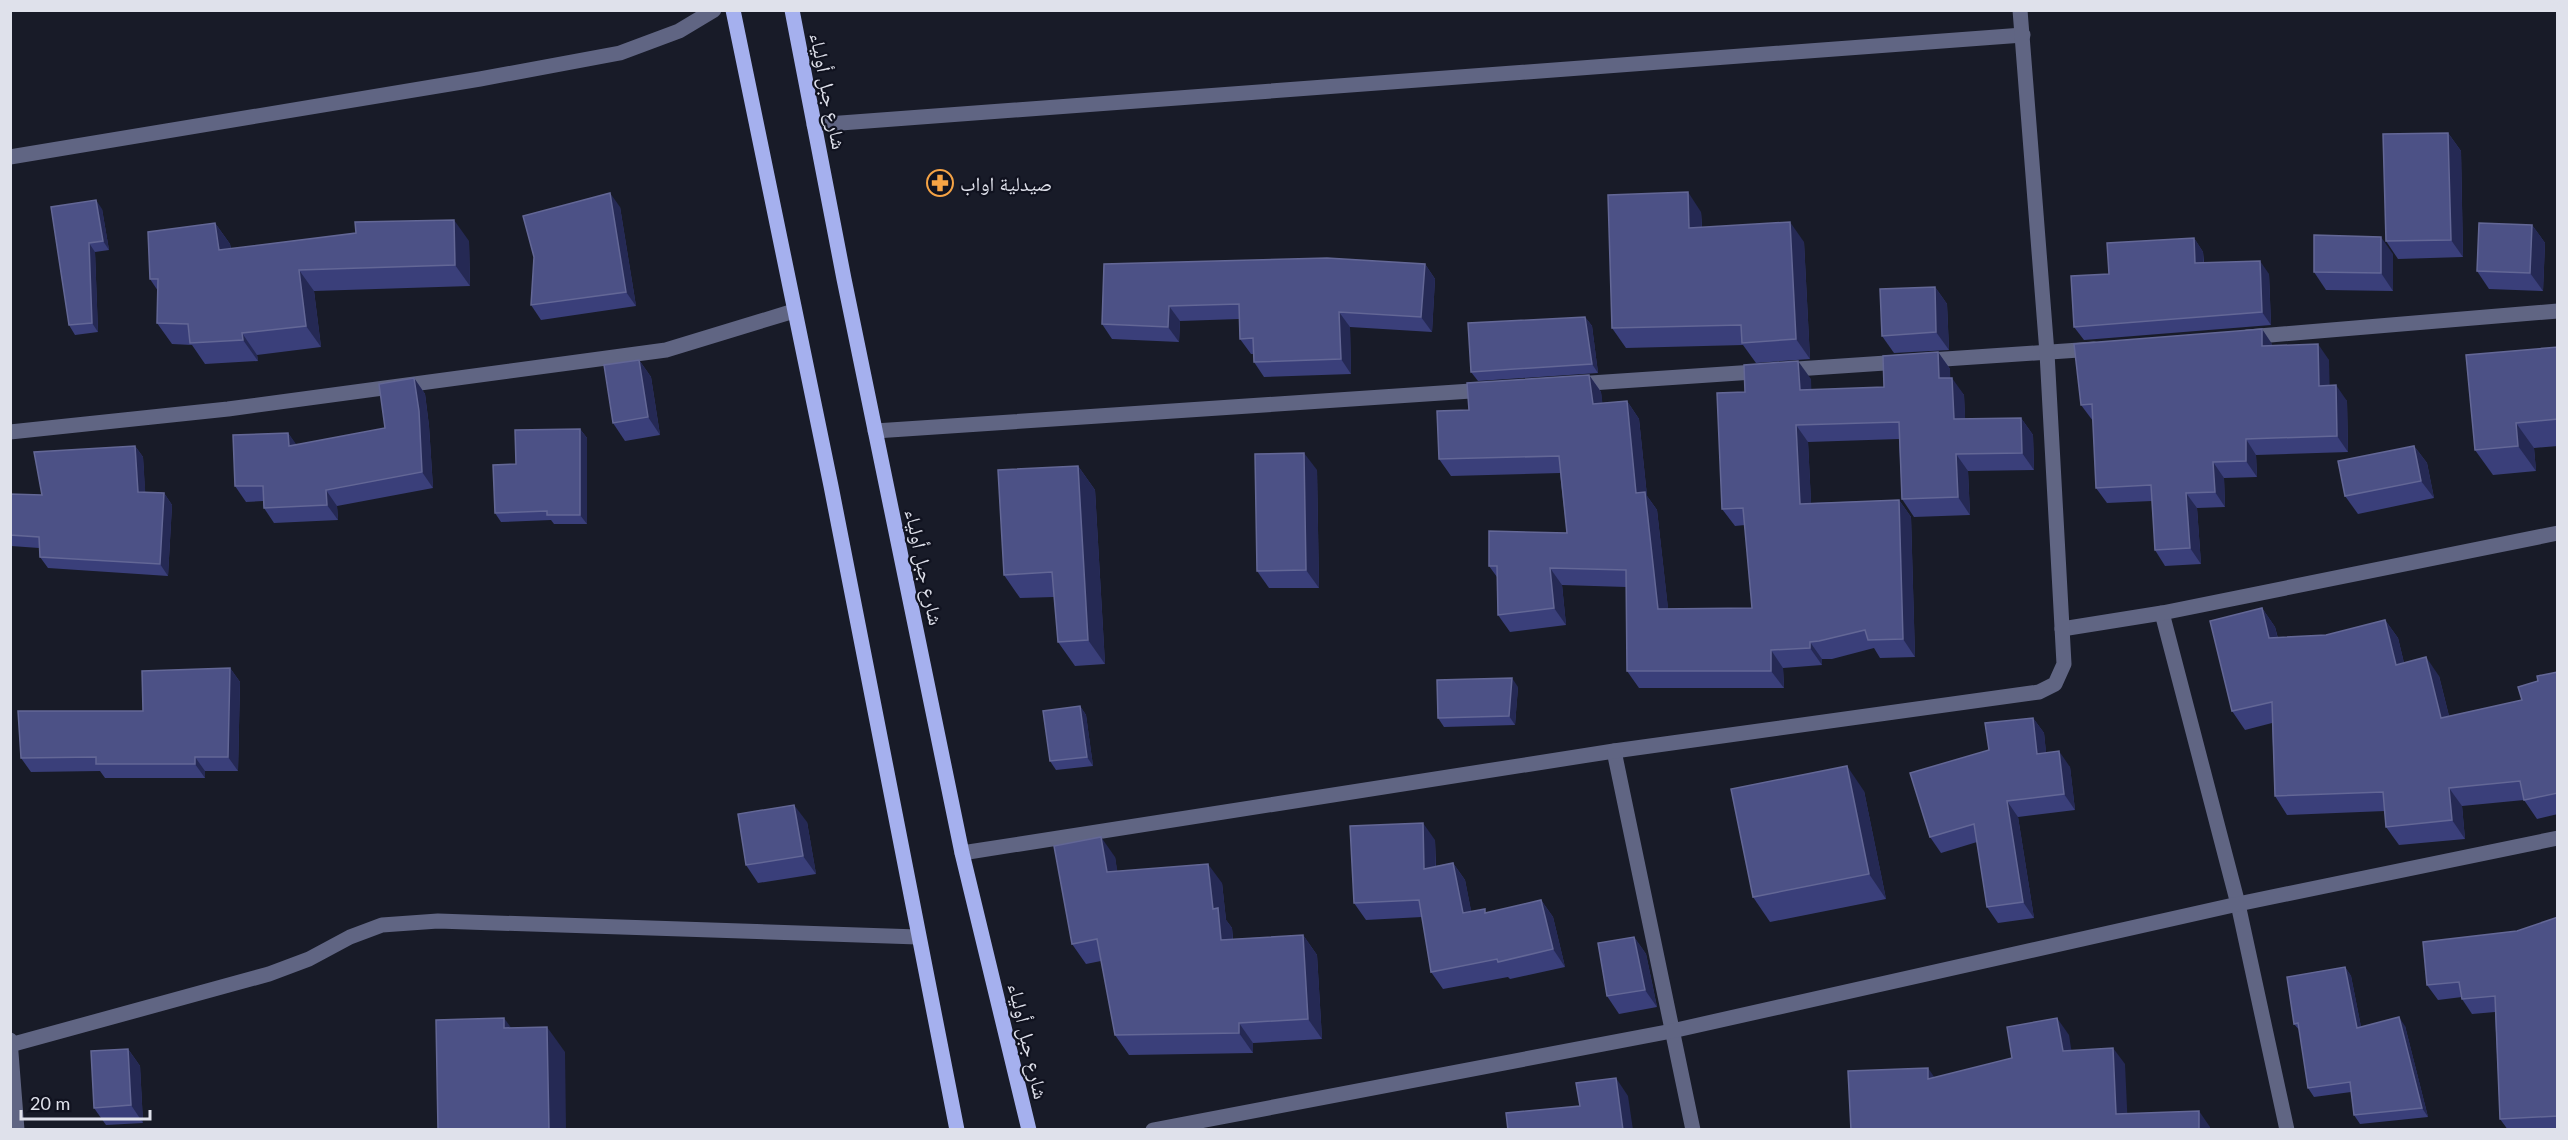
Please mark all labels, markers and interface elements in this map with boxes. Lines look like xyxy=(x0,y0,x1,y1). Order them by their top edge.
street label: شارع جبل أولياء xyxy=(804,31,852,152)
pharmacy icon: صيدلية اواب xyxy=(925,168,955,198)
place label: صيدلية اواب xyxy=(960,171,1052,196)
street label: شارع جبل أولياء xyxy=(899,507,949,628)
street label: شارع جبل أولياء xyxy=(1002,981,1054,1102)
scale bar xyxy=(21,1083,150,1121)
text: 20 m xyxy=(30,1092,70,1114)

